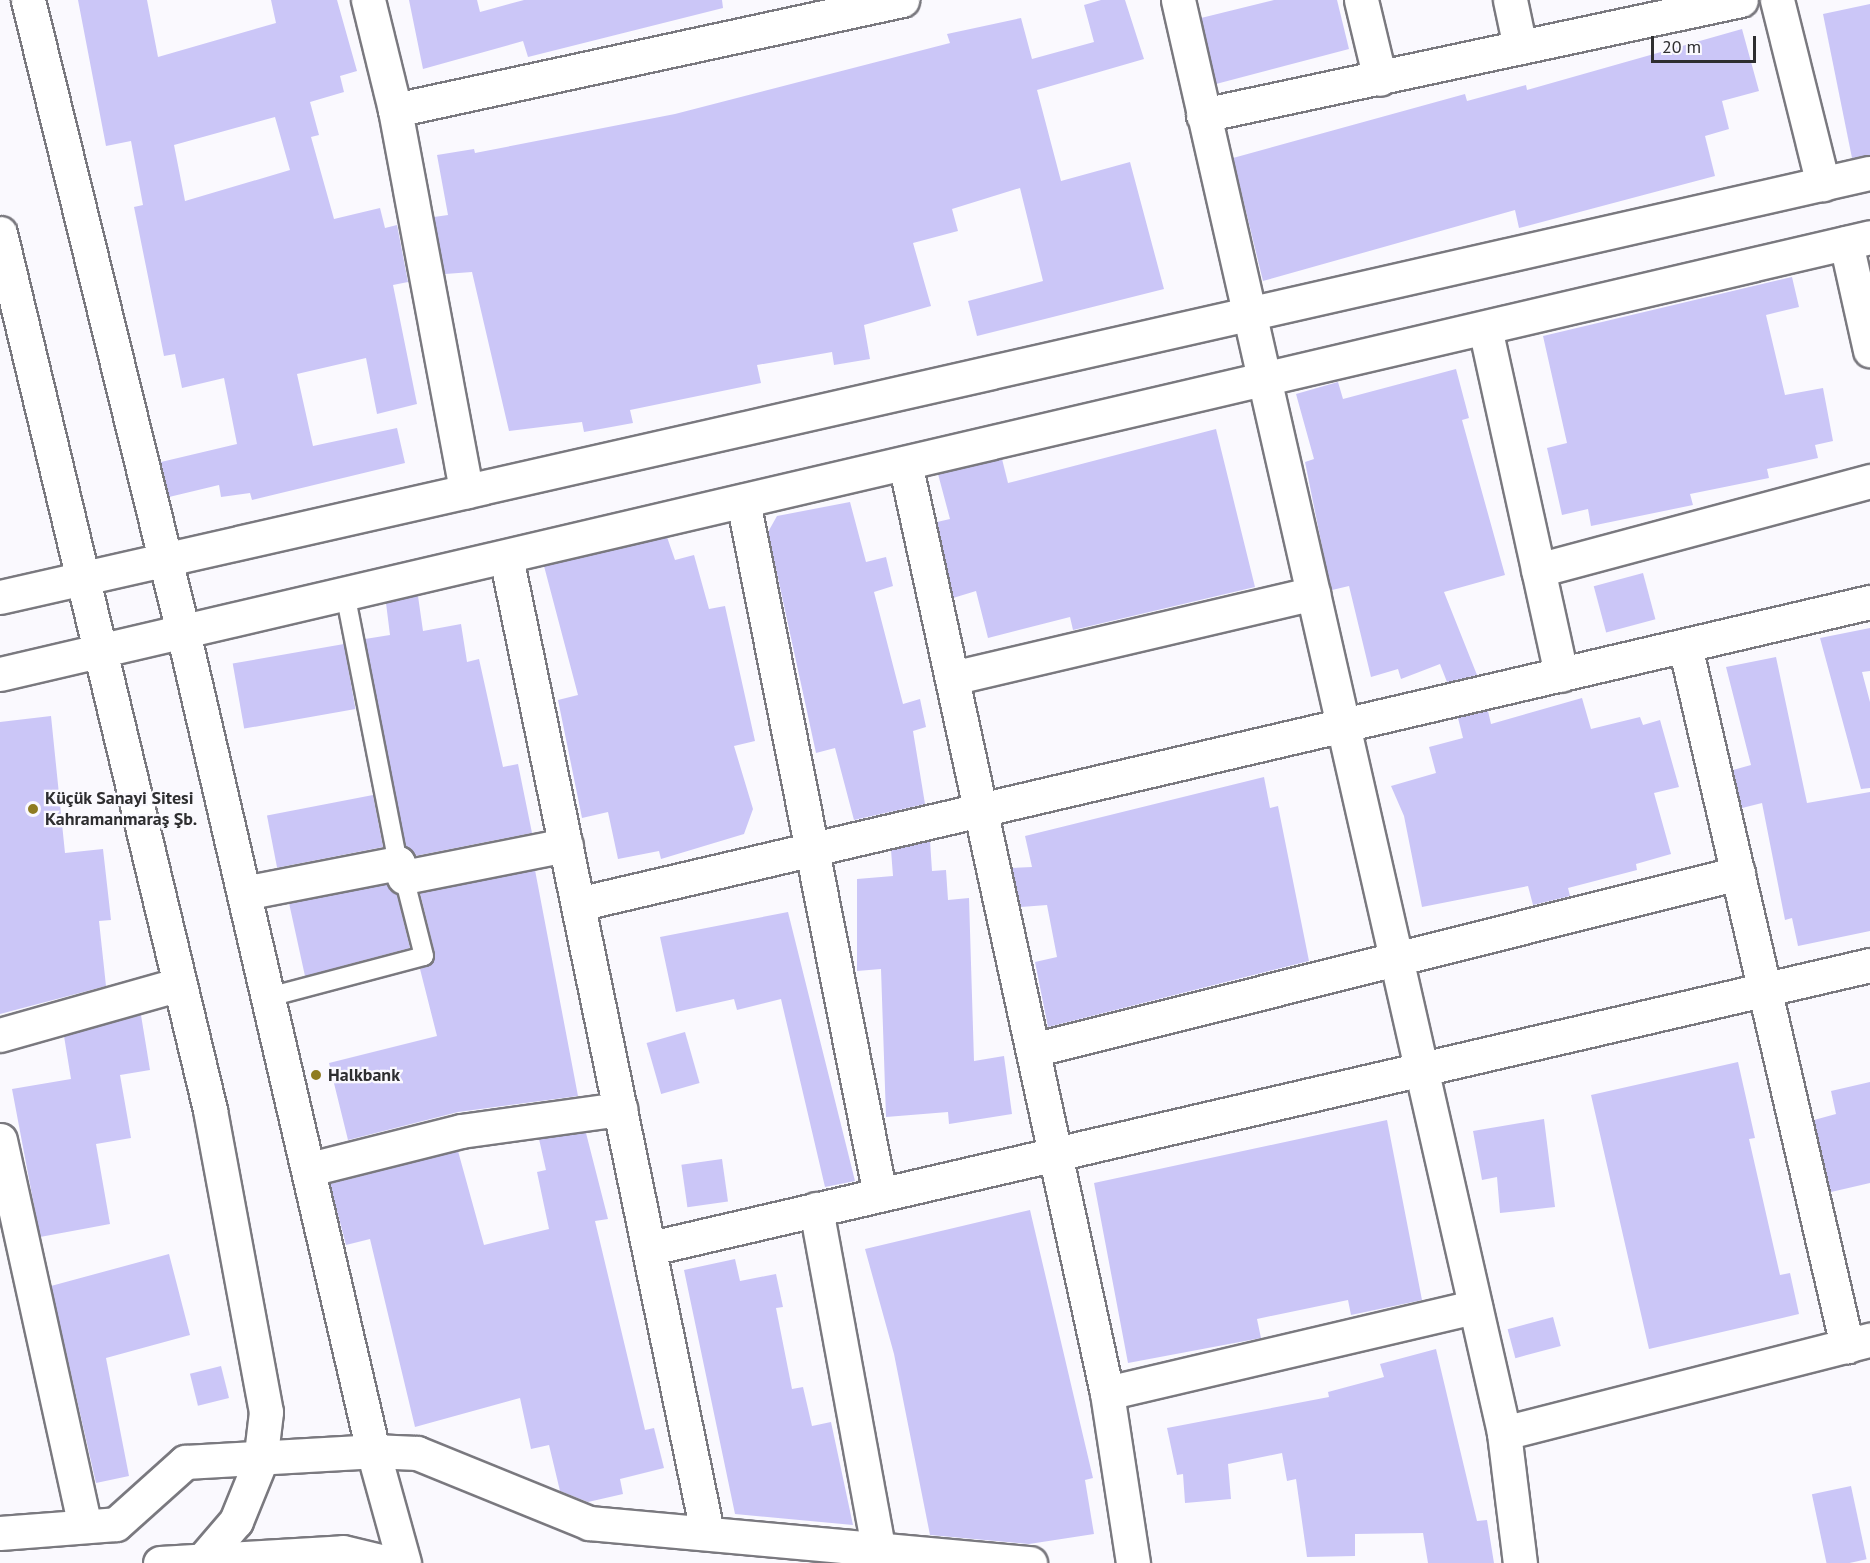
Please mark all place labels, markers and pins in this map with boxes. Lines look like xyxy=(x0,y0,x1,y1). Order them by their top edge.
place label: Küçük Sanayi Sitesi Kahramanmaraş Şb. xyxy=(45,788,197,830)
marker: Küçük Sanayi Sitesi Kahramanmaraş Şb. xyxy=(26,802,40,816)
place label: Halkbank xyxy=(328,1064,400,1086)
marker: Halkbank xyxy=(309,1068,323,1082)

